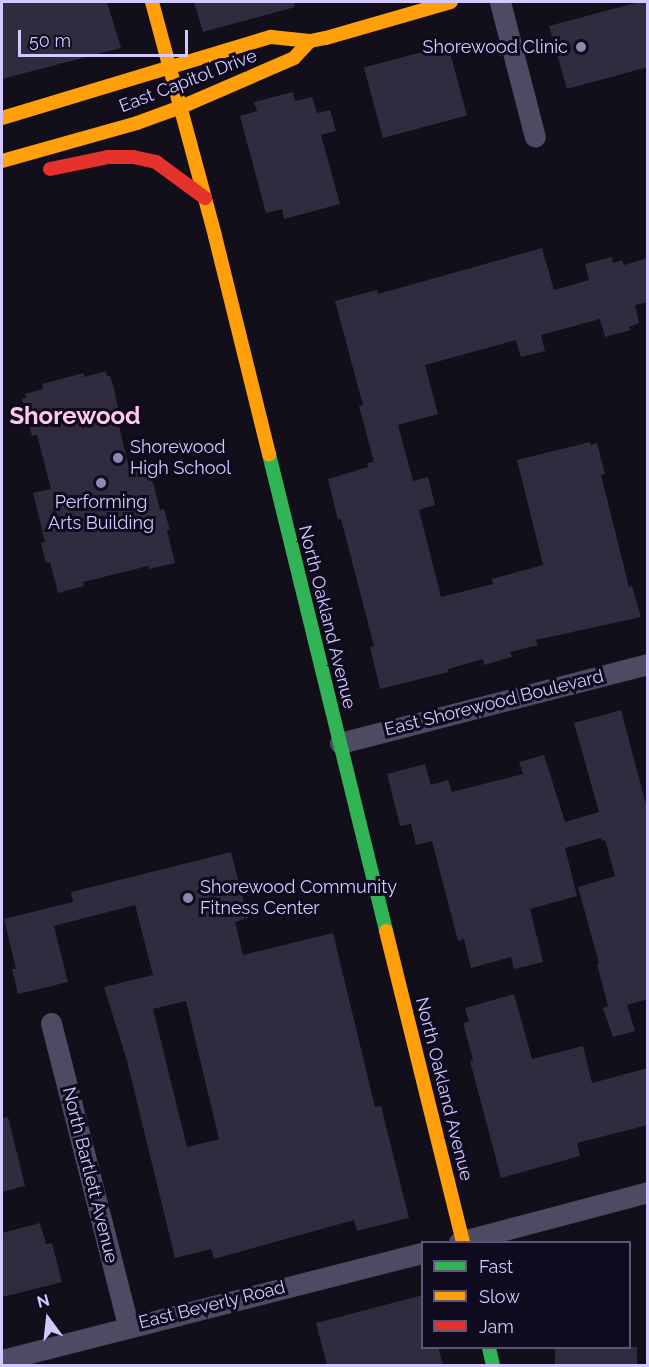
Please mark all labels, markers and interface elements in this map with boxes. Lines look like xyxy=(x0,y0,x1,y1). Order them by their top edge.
scale bar xyxy=(21,18,190,56)
text: 50 m xyxy=(29,30,71,51)
place label: Shorewood Clinic xyxy=(423,36,568,58)
marker: Shorewood Clinic xyxy=(572,38,590,56)
street label: East Capitol Drive xyxy=(116,45,260,117)
district label: Shorewood xyxy=(9,402,141,430)
place label: Shorewood High School xyxy=(130,437,231,480)
marker: Shorewood High School xyxy=(111,451,125,465)
marker: Performing Arts Building xyxy=(94,476,108,490)
place label: Performing Arts Building xyxy=(48,492,154,534)
street label: North Oakland Avenue xyxy=(294,523,360,711)
street label: East Shorewood Boulevard xyxy=(382,665,606,741)
place label: Shorewood Community Fitness Center xyxy=(200,877,397,920)
marker: Shorewood Community Fitness Center xyxy=(181,891,195,905)
street label: North Oakland Avenue xyxy=(411,995,477,1183)
street label: North Bartlett Avenue xyxy=(58,1084,122,1266)
legend xyxy=(421,1241,631,1349)
text: Fast xyxy=(479,1256,513,1277)
street label: East Beverly Road xyxy=(136,1276,288,1334)
text: Slow xyxy=(479,1286,520,1307)
north arrow xyxy=(18,1289,78,1349)
text: N xyxy=(35,1290,52,1312)
text: Jam xyxy=(479,1316,514,1337)

